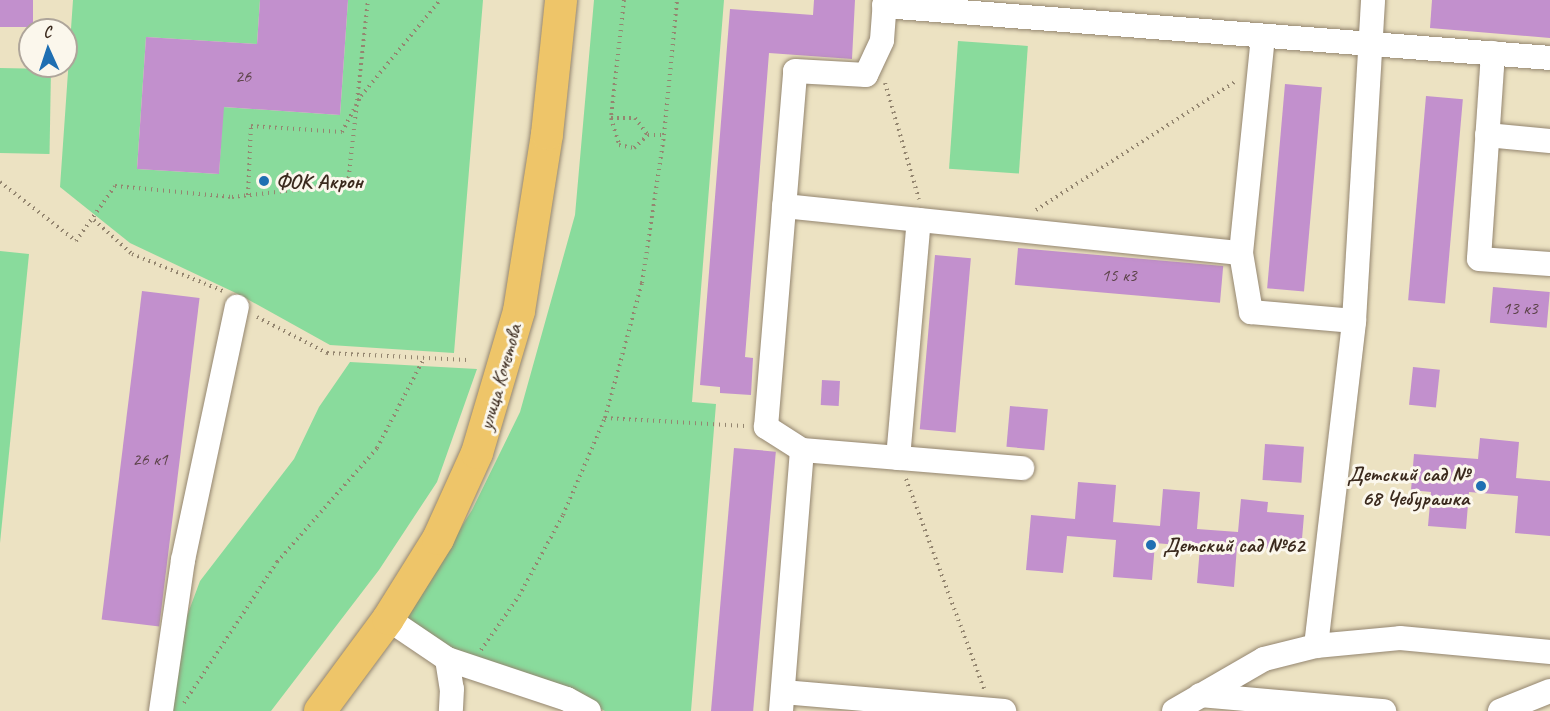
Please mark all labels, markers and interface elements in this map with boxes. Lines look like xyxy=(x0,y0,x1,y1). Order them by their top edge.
north arrow xyxy=(18,18,78,78)
text: С xyxy=(43,22,52,42)
house number: 26 xyxy=(235,65,251,87)
place label: ФОК Акрон xyxy=(276,168,362,194)
marker: ФОК Акрон xyxy=(257,174,271,188)
house number: 15 к3 xyxy=(1101,264,1137,286)
house number: 13 к3 xyxy=(1502,297,1538,319)
street label: улица Кочетова xyxy=(472,320,528,434)
house number: 26 к1 xyxy=(132,448,168,470)
place label: Детский сад № 68 Чебурашка xyxy=(1347,461,1469,511)
marker: Детский сад № 68 Чебурашка xyxy=(1474,479,1488,493)
place label: Детский сад №62 xyxy=(1163,532,1304,558)
marker: Детский сад №62 xyxy=(1144,538,1158,552)

